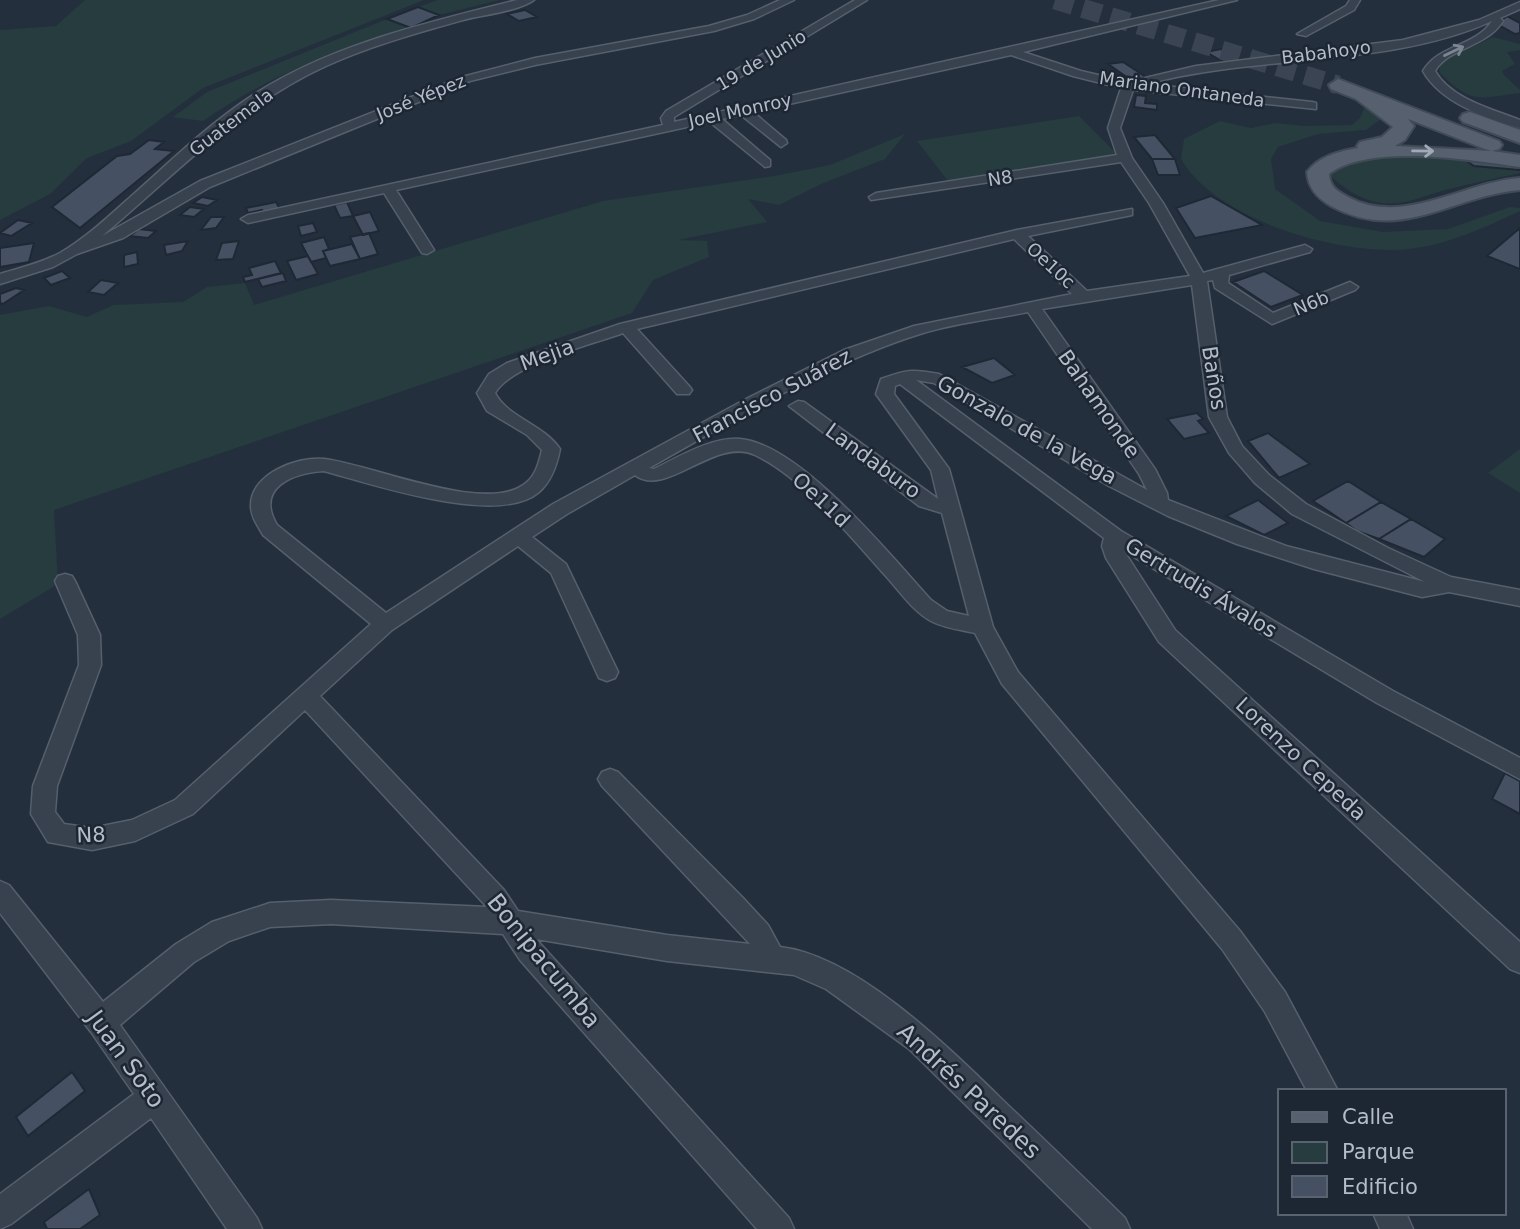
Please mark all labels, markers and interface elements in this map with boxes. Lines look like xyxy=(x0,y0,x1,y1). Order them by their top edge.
street label: 19 de Junio xyxy=(712,25,810,95)
street label: Babahoyo xyxy=(1280,36,1372,68)
one-way arrow xyxy=(1443,44,1464,58)
street label: Mariano Ontaneda xyxy=(1098,67,1266,111)
street label: José Yépez xyxy=(373,70,469,125)
street label: Guatemala xyxy=(185,84,277,160)
street label: Joel Monroy xyxy=(686,89,794,131)
one-way arrow xyxy=(1411,144,1434,158)
street label: N8 xyxy=(986,166,1014,190)
street label: Oe10c xyxy=(1023,238,1079,292)
street label: N6b xyxy=(1290,286,1332,320)
street label: Mejia xyxy=(517,334,577,376)
street label: Francisco Suárez xyxy=(688,344,856,448)
street label: Baños xyxy=(1197,344,1231,412)
street label: Bahamonde xyxy=(1053,345,1145,463)
street label: Gonzalo de la Vega xyxy=(933,371,1121,489)
street label: Landaburo xyxy=(821,418,925,504)
street label: Oe11d xyxy=(787,468,855,532)
street label: Gertrudis Ávalos xyxy=(1121,532,1282,643)
street label: Lorenzo Cepeda xyxy=(1231,693,1371,825)
street label: N8 xyxy=(76,822,106,848)
street label: Bonipacumba xyxy=(481,888,607,1034)
street label: Juan Soto xyxy=(80,1003,171,1113)
street label: Andrés Paredes xyxy=(892,1017,1046,1165)
legend xyxy=(1278,1089,1506,1215)
text: Calle xyxy=(1342,1105,1394,1129)
text: Parque xyxy=(1342,1140,1414,1164)
text: Edificio xyxy=(1342,1175,1418,1199)

